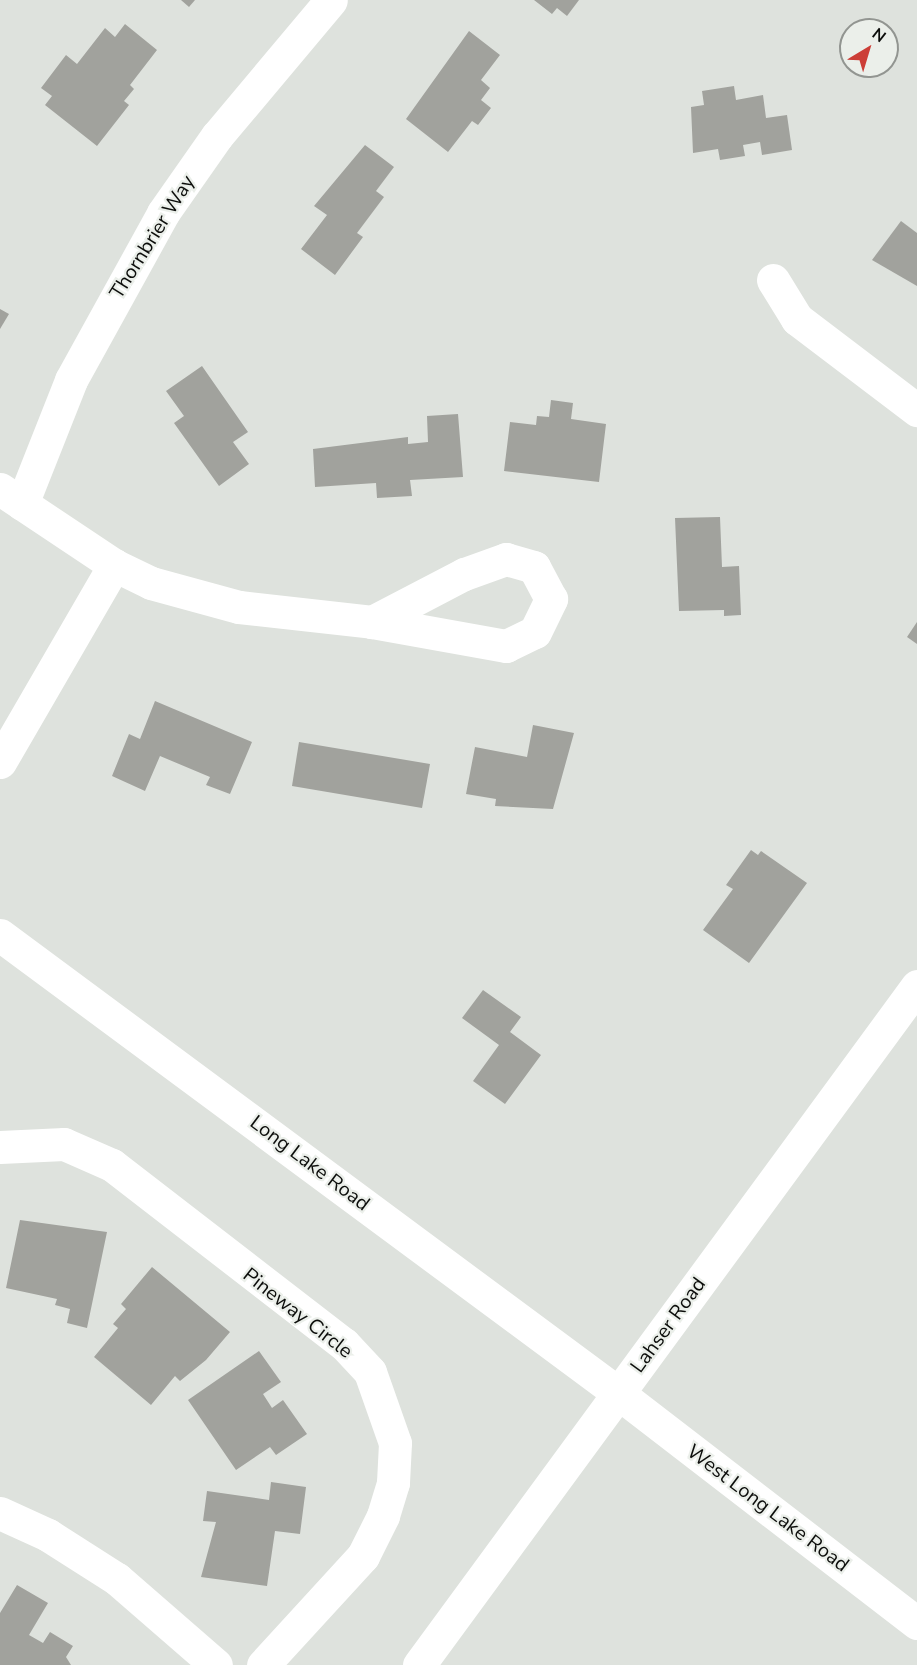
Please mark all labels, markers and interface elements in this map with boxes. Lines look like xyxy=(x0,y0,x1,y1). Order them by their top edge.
north arrow xyxy=(839,18,899,78)
text: N xyxy=(867,23,890,48)
street label: Thornbrier Way xyxy=(104,171,200,303)
street label: Long Lake Road xyxy=(245,1110,375,1216)
street label: Pineway Circle xyxy=(238,1263,358,1363)
street label: Lahser Road xyxy=(625,1273,711,1377)
street label: West Long Lake Road xyxy=(682,1439,854,1577)

